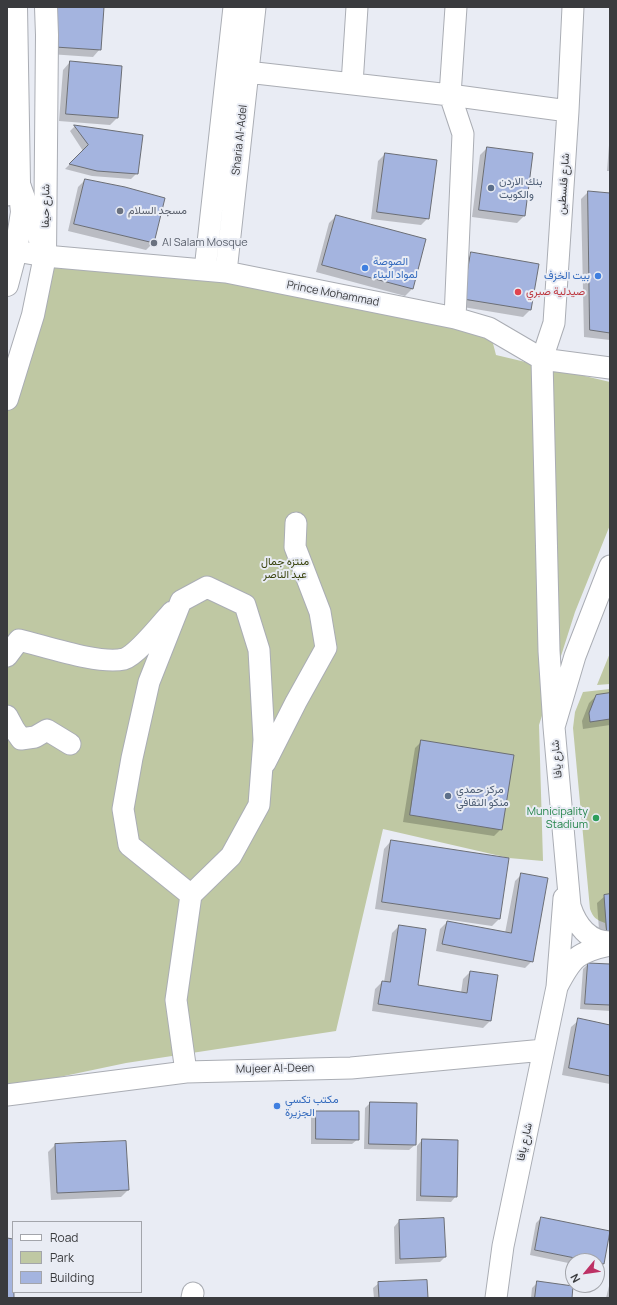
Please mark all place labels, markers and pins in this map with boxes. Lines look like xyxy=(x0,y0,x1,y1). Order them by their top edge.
place label: بنك الاردن والكويت xyxy=(499,175,543,201)
marker: بنك الاردن والكويت xyxy=(486,183,496,193)
place label: مسجد السلام xyxy=(128,204,187,218)
marker: مسجد السلام xyxy=(115,206,125,216)
place label: Al Salam Mosque xyxy=(162,236,248,250)
marker: Al Salam Mosque xyxy=(149,238,159,248)
place label: الصوصة لمواد البناء xyxy=(373,255,418,281)
marker: الصوصة لمواد البناء xyxy=(360,263,370,273)
place label: بيت الخزف xyxy=(544,269,590,283)
marker: بيت الخزف xyxy=(593,271,603,281)
place label: صيدلية صبري xyxy=(526,285,585,299)
marker: صيدلية صبري xyxy=(513,287,523,297)
place label: مركز حمدي منكو الثقافي xyxy=(456,783,509,809)
marker: مركز حمدي منكو الثقافي xyxy=(443,791,453,801)
place label: Municipality Stadium xyxy=(527,805,588,831)
marker: Municipality Stadium xyxy=(591,813,601,823)
place label: مكتب تكسي الجزيرة xyxy=(285,1093,339,1119)
marker: مكتب تكسي الجزيرة xyxy=(272,1101,282,1111)

